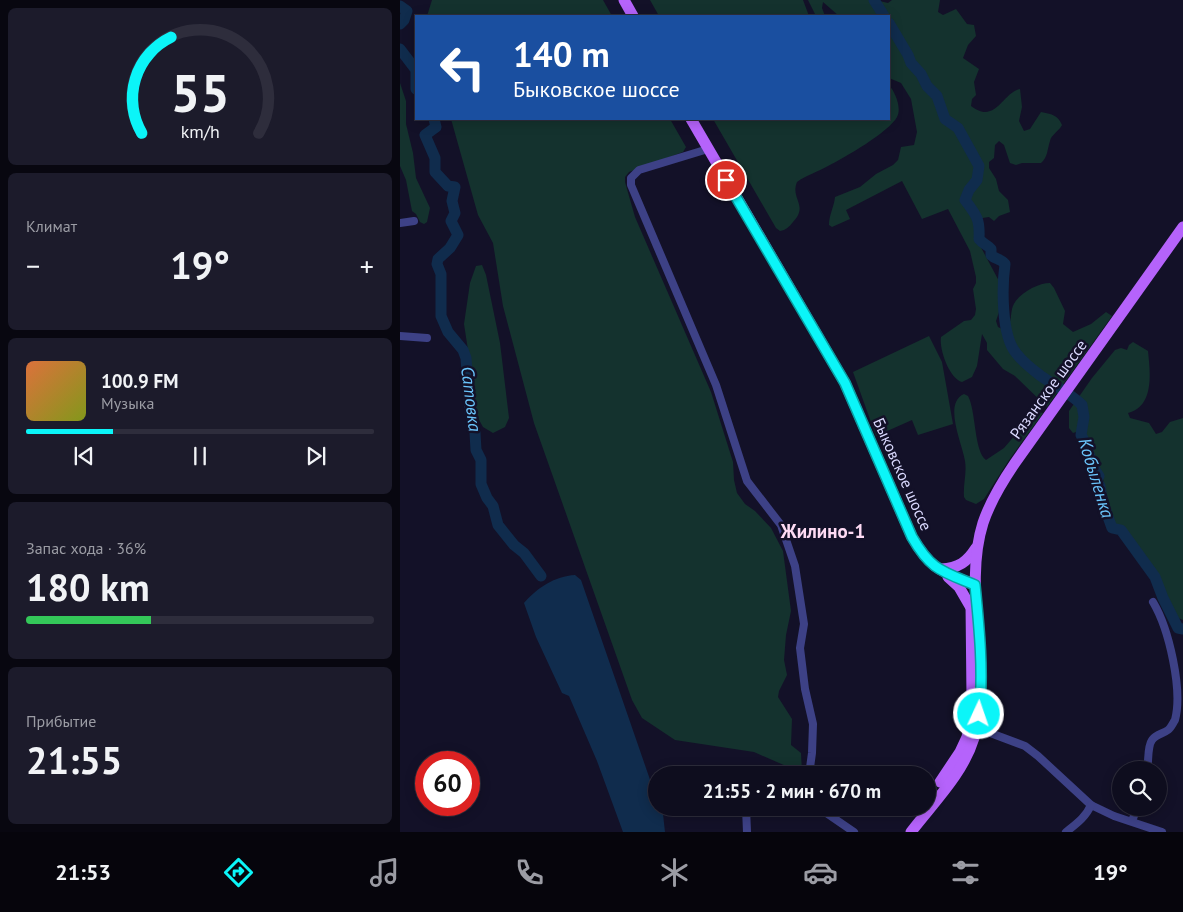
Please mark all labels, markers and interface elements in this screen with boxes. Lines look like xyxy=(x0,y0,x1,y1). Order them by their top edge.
text: 140 m xyxy=(513,31,610,77)
icon: left xyxy=(430,35,495,100)
text: 55 xyxy=(171,59,229,126)
text: Быковское шоссе xyxy=(513,75,680,103)
text: km/h xyxy=(180,120,220,143)
pin xyxy=(705,159,747,201)
icon: arrive xyxy=(712,166,740,194)
text: Климат xyxy=(26,216,77,236)
text: 19° xyxy=(170,240,230,289)
text: − xyxy=(26,247,40,284)
text: + xyxy=(360,247,374,284)
street label: Рязанское шоссе xyxy=(1005,335,1091,443)
water label: Сатовка xyxy=(456,365,487,433)
text: 100.9 FM xyxy=(101,369,178,393)
text: Музыка xyxy=(101,393,154,413)
street label: Быковское шоссе xyxy=(869,415,937,533)
water label: Кобыленка xyxy=(1073,435,1120,521)
icon: previous xyxy=(70,442,98,470)
icon: pause xyxy=(186,442,214,470)
icon: next xyxy=(302,442,330,470)
district label: Жилино-1 xyxy=(780,519,865,543)
text: Запас хода · 36% xyxy=(26,538,146,558)
text: 180 km xyxy=(26,562,150,611)
position arrow xyxy=(952,687,1004,739)
text: Прибытие xyxy=(26,711,96,731)
text: 21:55 xyxy=(26,735,122,784)
speed limit sign: 60 xyxy=(415,751,480,816)
map controls xyxy=(1112,761,1167,816)
button: search xyxy=(1112,761,1167,816)
text: 21:55 · 2 мин · 670 m xyxy=(703,779,881,803)
icon: directions xyxy=(221,855,256,890)
icon: music xyxy=(367,855,402,890)
icon: phone xyxy=(512,855,547,890)
icon: climate xyxy=(657,855,692,890)
icon: car xyxy=(803,855,838,890)
icon: filters xyxy=(948,855,983,890)
text: 21:53 xyxy=(55,858,111,886)
text: 19° xyxy=(1093,858,1128,886)

